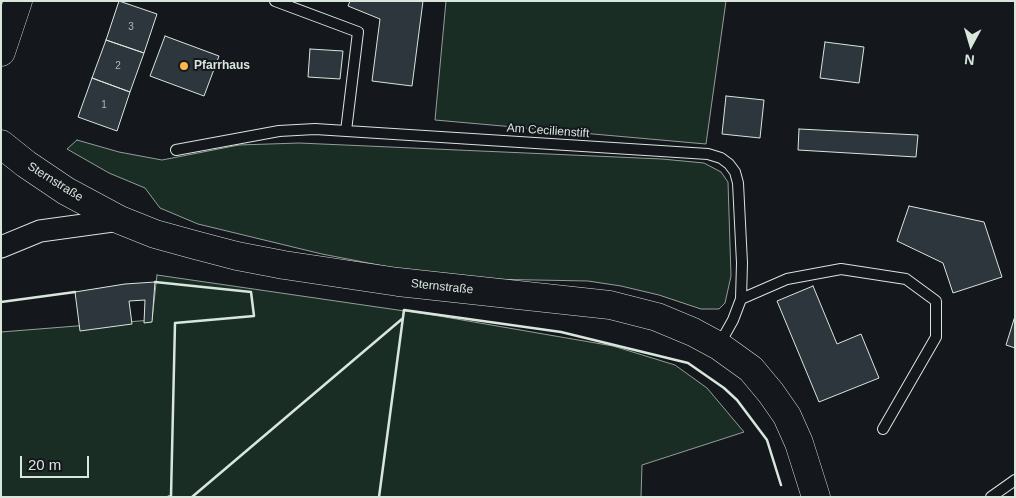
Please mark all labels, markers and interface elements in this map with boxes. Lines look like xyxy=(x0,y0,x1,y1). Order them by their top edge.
north arrow xyxy=(946,20,996,70)
house number: 3 xyxy=(128,21,134,33)
text: N xyxy=(964,51,975,68)
place label: Pfarrhaus xyxy=(194,59,250,73)
house number: 2 xyxy=(115,60,121,72)
marker: Pfarrhaus xyxy=(178,60,190,72)
house number: 1 xyxy=(101,99,107,111)
street label: Am Cecilienstift xyxy=(506,121,590,141)
street label: Sternstraße xyxy=(25,159,85,205)
street label: Sternstraße xyxy=(410,277,474,297)
scale bar xyxy=(22,446,91,478)
text: 20 m xyxy=(28,456,61,473)

